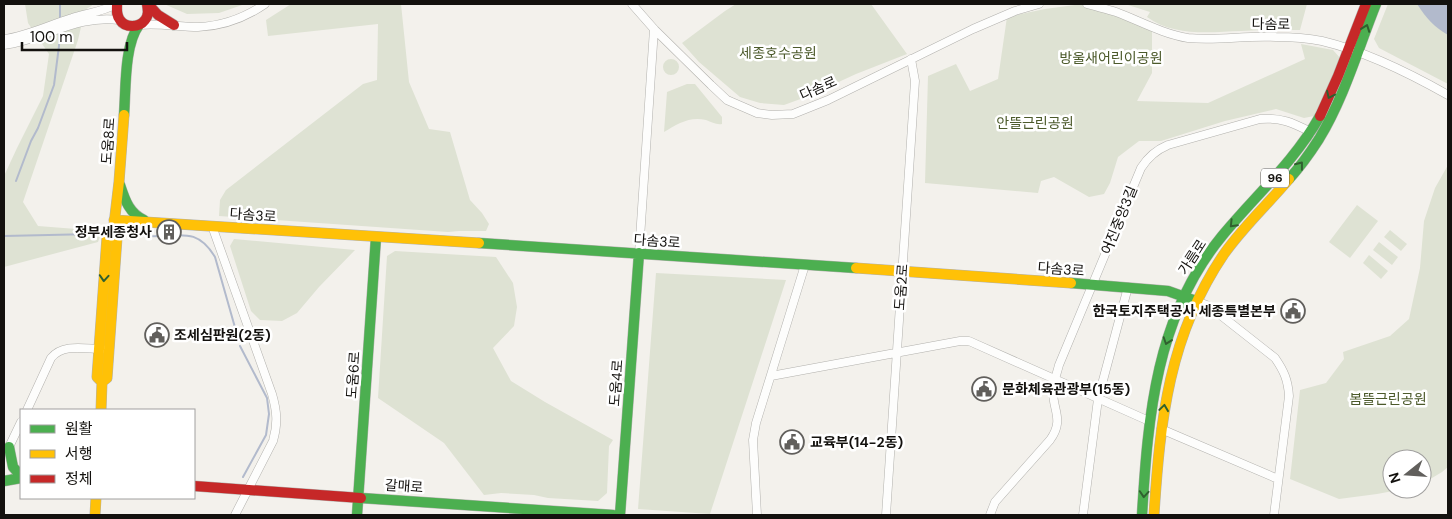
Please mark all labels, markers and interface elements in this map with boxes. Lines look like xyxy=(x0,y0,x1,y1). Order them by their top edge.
street label: 다솜로 xyxy=(1252,15,1291,33)
scale bar xyxy=(22,20,128,52)
one-way arrow xyxy=(1360,24,1370,33)
text: 100 m xyxy=(30,27,73,47)
park label: 세종호수공원 xyxy=(739,44,817,62)
park label: 방울새어린이공원 xyxy=(1059,49,1163,67)
street label: 다솜로 xyxy=(797,72,839,104)
one-way arrow xyxy=(1326,90,1336,99)
park label: 안뜰근린공원 xyxy=(996,114,1074,132)
street label: 도움8로 xyxy=(97,117,119,165)
one-way arrow xyxy=(1294,162,1302,171)
road number: 96 xyxy=(1261,168,1289,188)
street label: 어진중앙3길 xyxy=(1097,183,1141,257)
street label: 다솜3로 xyxy=(229,204,277,226)
one-way arrow xyxy=(1230,218,1239,227)
building icon: 정부세종청사 xyxy=(156,219,182,245)
place label: 정부세종청사 xyxy=(75,223,152,241)
street label: 다솜3로 xyxy=(633,230,681,252)
street label: 가름로 xyxy=(1174,236,1210,278)
street label: 다솜3로 xyxy=(1037,258,1085,280)
street label: 도움2로 xyxy=(890,263,912,311)
one-way arrow xyxy=(99,275,110,283)
public building icon: 한국토지주택공사 세종특별본부 xyxy=(1280,298,1306,324)
place label: 한국토지주택공사 세종특별본부 xyxy=(1092,302,1276,320)
public building icon: 조세심판원(2동) xyxy=(144,322,170,348)
place label: 조세심판원(2동) xyxy=(174,326,271,344)
one-way arrow xyxy=(1163,336,1173,345)
street label: 도움6로 xyxy=(342,351,364,399)
street label: 도움4로 xyxy=(605,359,627,407)
public building icon: 문화체육관광부(15동) xyxy=(971,376,997,402)
place label: 문화체육관광부(15동) xyxy=(1002,380,1131,398)
park label: 봄뜰근린공원 xyxy=(1349,390,1427,408)
one-way arrow xyxy=(1159,404,1169,413)
legend xyxy=(20,409,195,499)
text: 원활 xyxy=(65,419,93,439)
public building icon: 교육부(14-2동) xyxy=(779,429,805,455)
place label: 교육부(14-2동) xyxy=(810,433,904,451)
text: 서행 xyxy=(65,444,93,464)
north arrow xyxy=(1382,449,1432,499)
text: 정체 xyxy=(65,469,93,489)
text: N xyxy=(1384,470,1405,485)
street label: 갈매로 xyxy=(384,476,424,496)
one-way arrow xyxy=(1138,490,1149,498)

